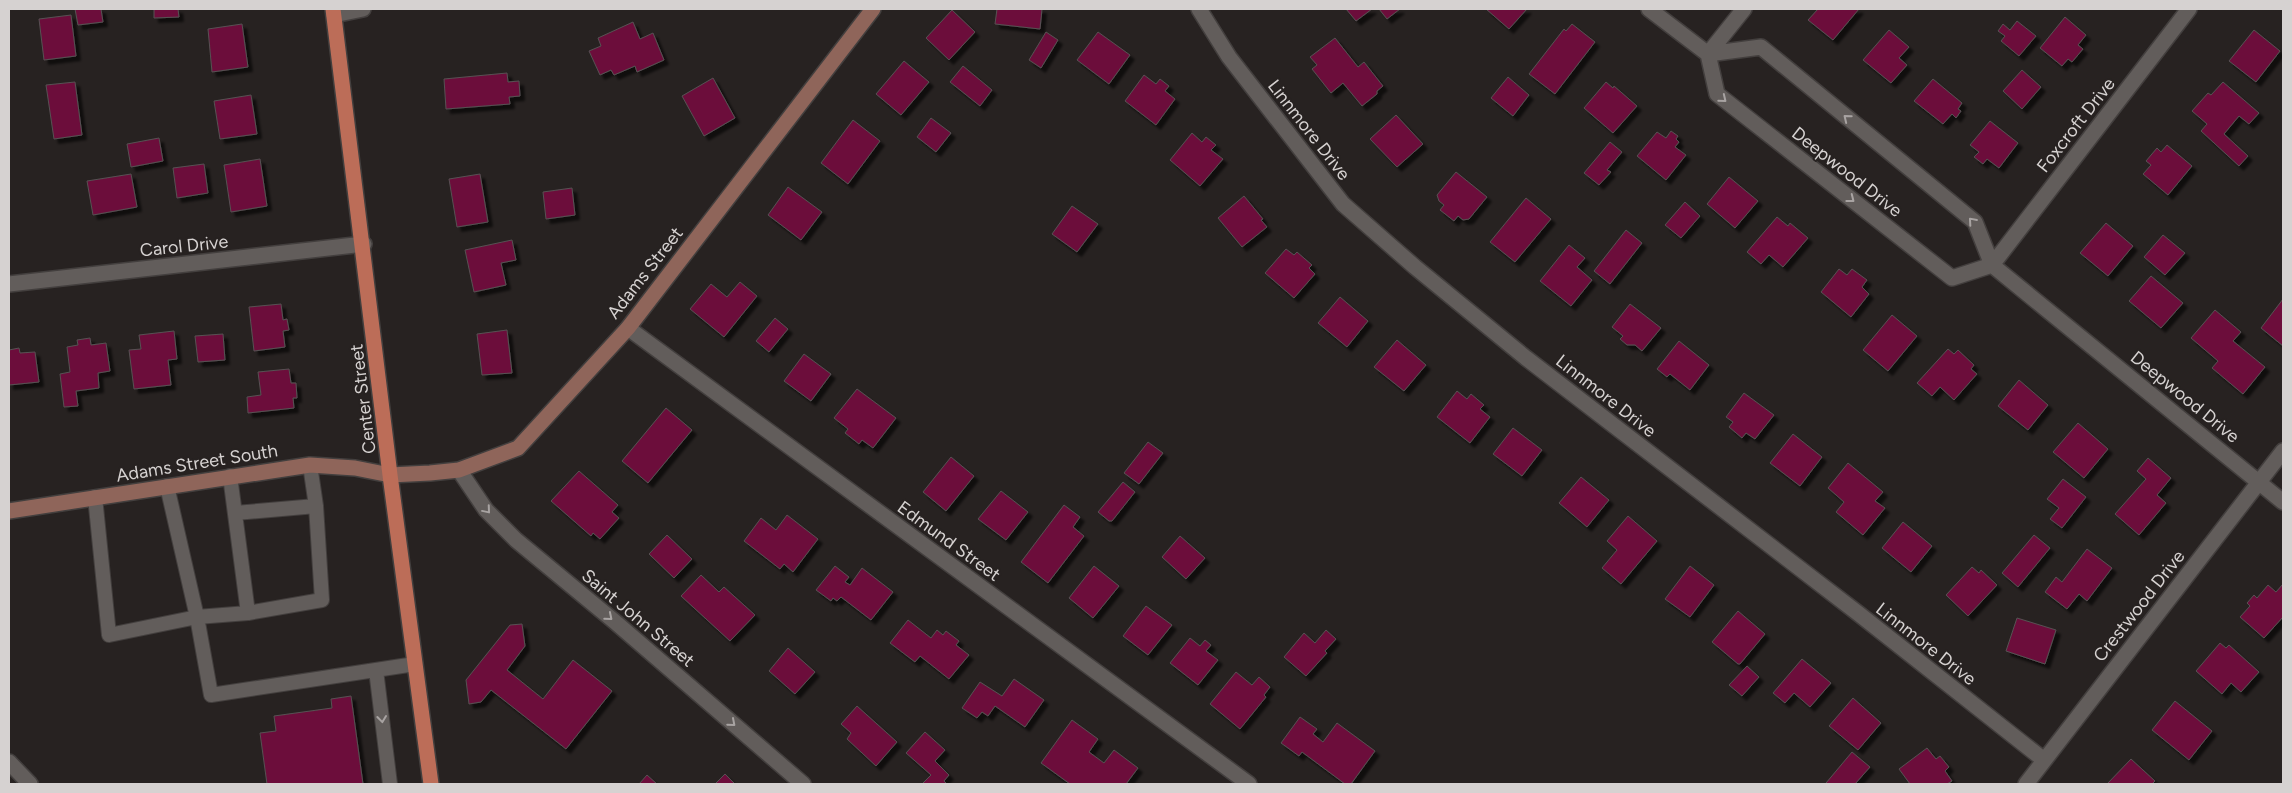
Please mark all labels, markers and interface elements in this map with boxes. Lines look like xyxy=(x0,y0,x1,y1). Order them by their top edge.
street label: Foxcroft Drive xyxy=(2032,73,2120,177)
street label: Linnmore Drive xyxy=(1263,75,1355,185)
one-way arrow xyxy=(1717,93,1726,101)
one-way arrow xyxy=(1844,115,1853,123)
street label: Deepwood Drive xyxy=(1787,122,1907,222)
one-way arrow xyxy=(1845,193,1855,202)
one-way arrow xyxy=(1968,218,1977,227)
street label: Adams Street xyxy=(602,223,688,323)
street label: Carol Drive xyxy=(139,230,229,262)
street label: Center Street xyxy=(345,343,381,455)
street label: Deepwood Drive xyxy=(2126,346,2244,448)
street label: Linnmore Drive xyxy=(1551,350,1661,442)
street label: Adams Street South xyxy=(115,439,279,487)
street label: Edmund Street xyxy=(893,496,1005,586)
one-way arrow xyxy=(482,505,491,514)
street label: Crestwood Drive xyxy=(2089,546,2189,666)
street label: Saint John Street xyxy=(577,564,699,672)
street label: Linnmore Drive xyxy=(1871,598,1981,690)
one-way arrow xyxy=(604,611,613,620)
one-way arrow xyxy=(376,715,387,723)
one-way arrow xyxy=(727,718,736,727)

